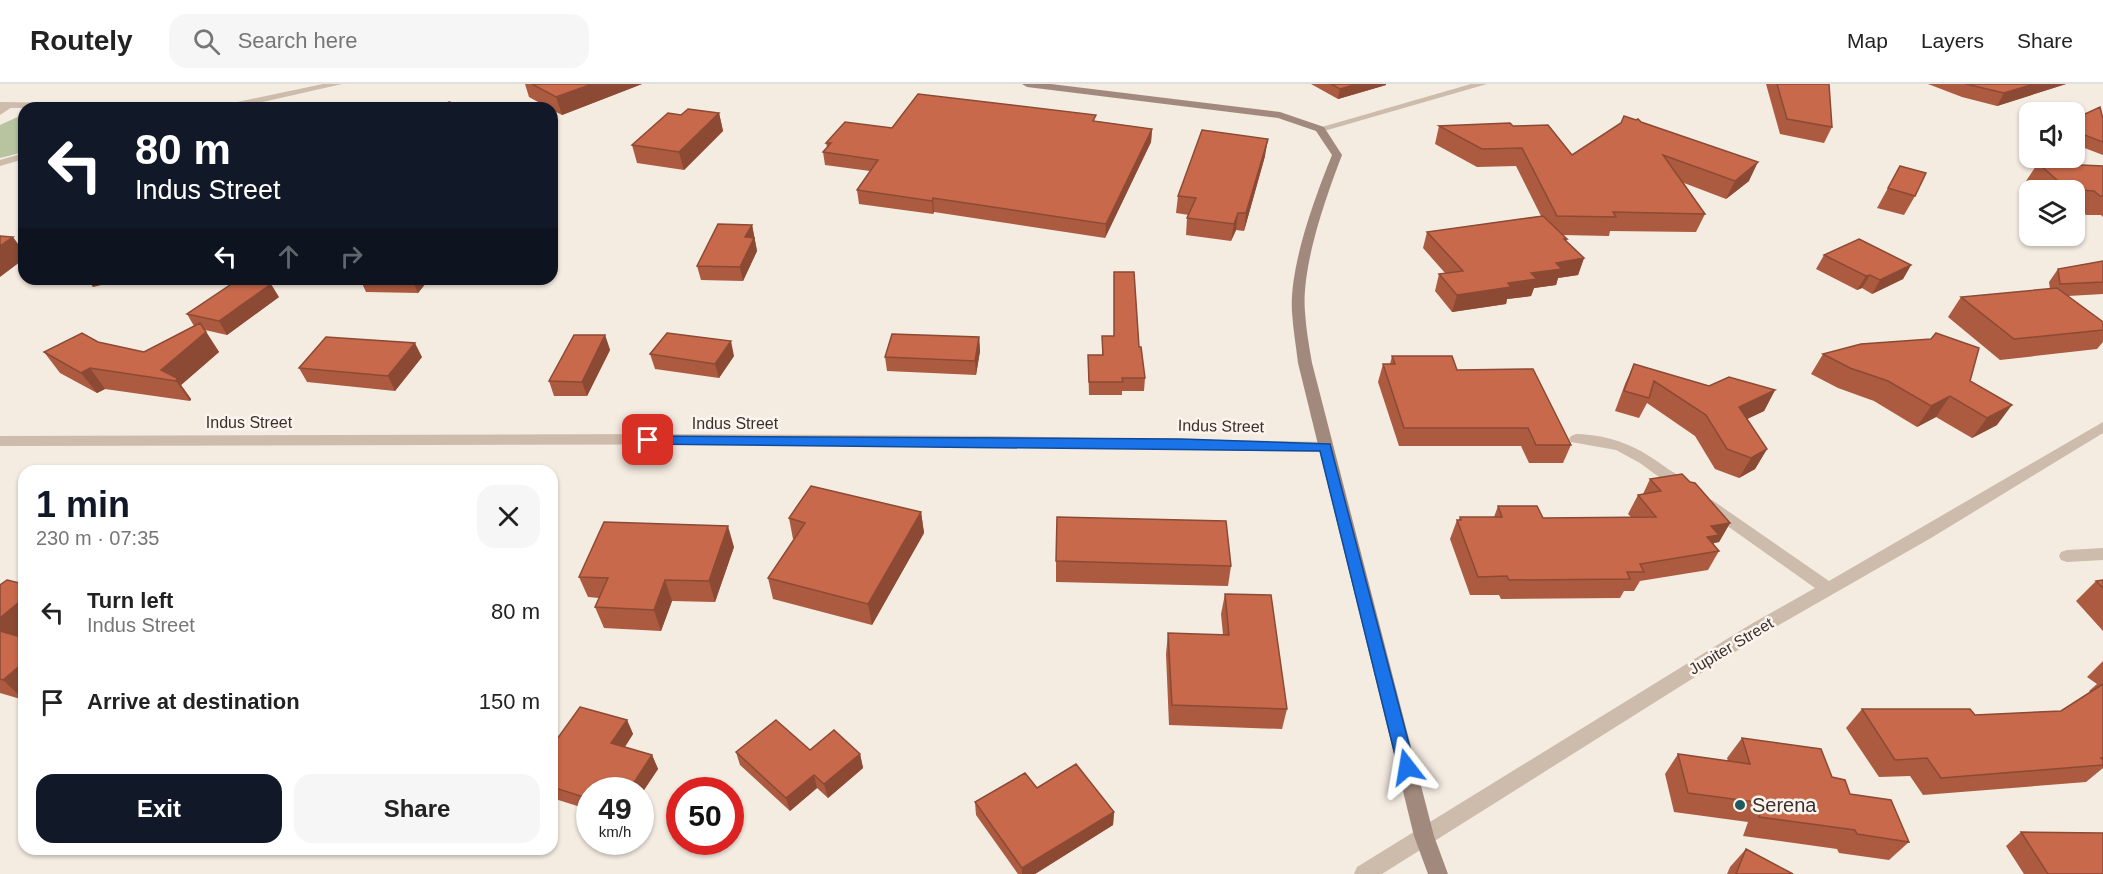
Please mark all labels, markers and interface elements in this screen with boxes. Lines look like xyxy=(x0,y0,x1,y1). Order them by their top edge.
search box xyxy=(169,14,589,68)
text: Routely xyxy=(30,25,133,56)
icon: search xyxy=(190,25,223,58)
text: Search here xyxy=(238,28,358,53)
text: Map xyxy=(1847,29,1888,52)
text: Layers xyxy=(1921,29,1984,52)
text: Share xyxy=(2017,29,2073,52)
map controls xyxy=(2019,102,2085,246)
button: sound xyxy=(2019,102,2085,168)
icon: left xyxy=(36,126,114,204)
text: 80 m xyxy=(135,126,231,173)
text: Indus Street xyxy=(135,175,281,205)
button: layers xyxy=(2019,180,2085,246)
icon: left xyxy=(209,240,242,273)
icon: ahead xyxy=(272,240,305,273)
icon: right xyxy=(335,240,368,273)
street label: Indus Street xyxy=(206,414,293,431)
pin xyxy=(622,414,673,465)
street label: Indus Street xyxy=(692,415,779,432)
street label: Indus Street xyxy=(1178,417,1265,435)
icon: arrive xyxy=(631,423,664,456)
text: 1 min xyxy=(36,484,130,525)
button: close xyxy=(477,485,540,548)
text: 230 m · 07:35 xyxy=(36,527,159,549)
text: Turn left xyxy=(87,588,173,613)
icon: left xyxy=(36,596,69,629)
text: 80 m xyxy=(491,599,540,624)
text: Indus Street xyxy=(87,614,195,636)
street label: Jupiter Street xyxy=(1686,614,1777,678)
icon: arrive xyxy=(36,686,69,719)
text: Arrive at destination xyxy=(87,689,300,714)
text: 150 m xyxy=(479,689,540,714)
position arrow xyxy=(1375,735,1439,799)
button: Exit xyxy=(36,774,282,843)
button: Share xyxy=(294,774,540,843)
speed limit sign: 50 xyxy=(666,777,744,855)
text: 49 xyxy=(598,792,632,825)
place label: Serena xyxy=(1752,794,1817,816)
marker: Serena xyxy=(1733,798,1747,812)
text: km/h xyxy=(599,823,631,840)

